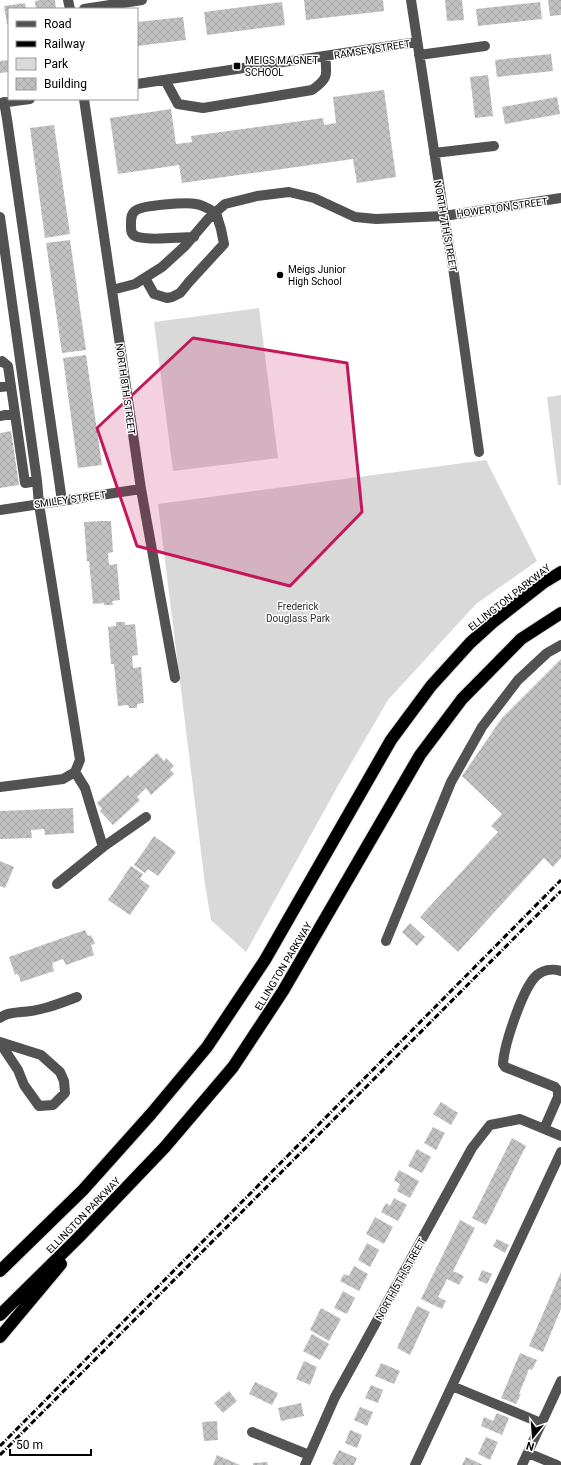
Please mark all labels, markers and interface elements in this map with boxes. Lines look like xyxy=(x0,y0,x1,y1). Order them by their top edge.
legend xyxy=(8,8,138,100)
text: Road xyxy=(44,17,72,31)
text: Railway xyxy=(44,37,85,51)
street label: RAMSEY STREET xyxy=(333,38,411,61)
place label: MEIGS MAGNET SCHOOL xyxy=(245,55,318,78)
text: Park xyxy=(44,57,69,71)
marker: MEIGS MAGNET SCHOOL xyxy=(232,61,242,71)
text: Building xyxy=(44,77,87,91)
street label: NORTH 7TH STREET xyxy=(432,180,459,272)
street label: HOWERTON STREET xyxy=(456,196,548,219)
place label: Meigs Junior High School xyxy=(288,264,346,287)
marker: Meigs Junior High School xyxy=(275,270,285,280)
street label: NORTH 8TH STREET xyxy=(114,343,137,435)
street label: SMILEY STREET xyxy=(33,489,107,510)
street label: ELLINGTON PARKWAY xyxy=(466,562,552,633)
park label: Frederick Douglass Park xyxy=(266,601,331,624)
street label: ELLINGTON PARKWAY xyxy=(253,920,314,1012)
street label: ELLINGTON PARKWAY xyxy=(44,1175,122,1255)
street label: NORTH 5TH STREET xyxy=(373,1236,428,1322)
north arrow xyxy=(513,1417,553,1457)
scale bar xyxy=(10,1431,91,1457)
text: 50 m xyxy=(16,1438,43,1452)
text: N xyxy=(524,1439,536,1453)

